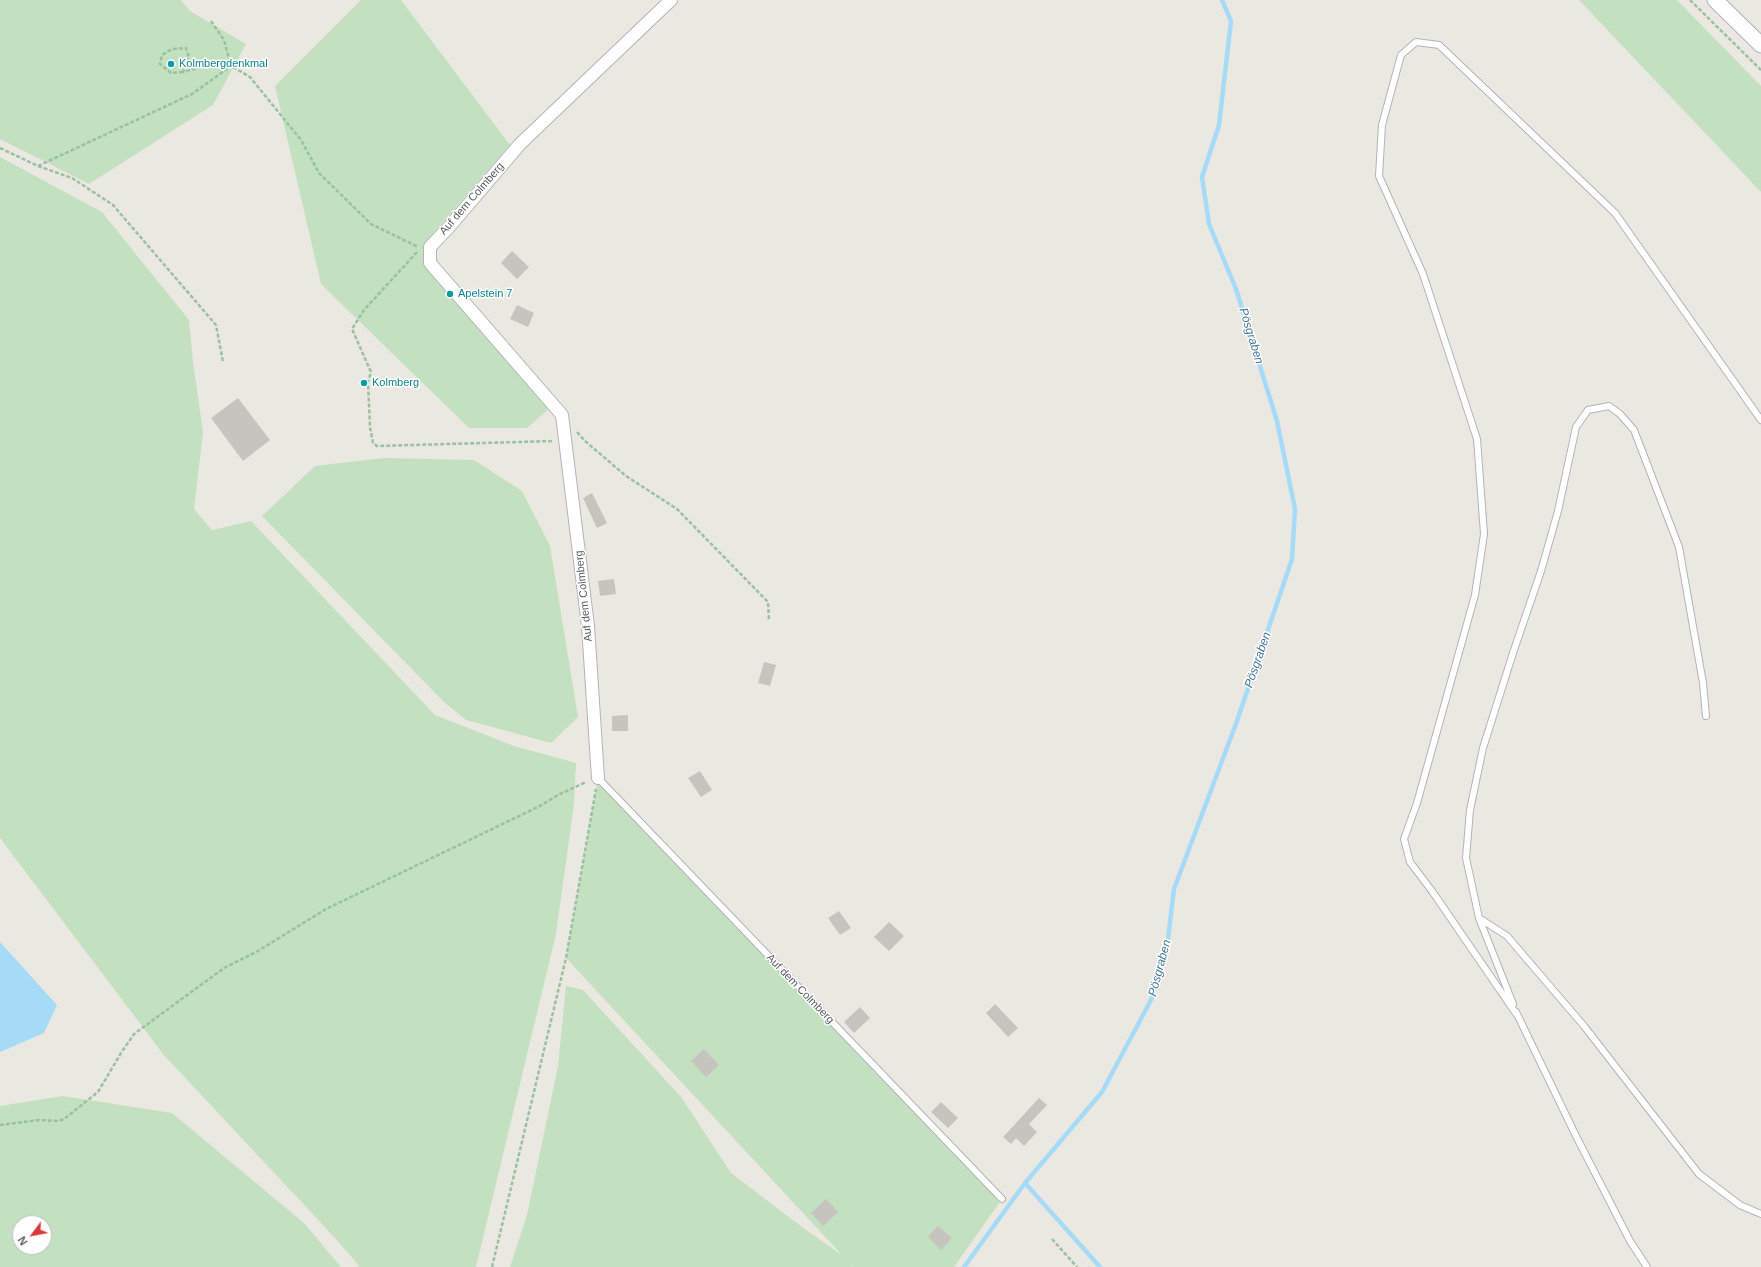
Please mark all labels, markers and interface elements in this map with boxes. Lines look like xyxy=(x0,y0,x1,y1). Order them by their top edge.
place label: Kolmbergdenkmal xyxy=(179,57,268,71)
marker: Kolmbergdenkmal xyxy=(166,59,176,69)
street label: Auf dem Colmberg xyxy=(437,160,507,238)
place label: Apelstein 7 xyxy=(458,287,512,301)
marker: Apelstein 7 xyxy=(445,289,455,299)
water label: Pösgraben xyxy=(1236,306,1266,366)
place label: Kolmberg xyxy=(372,376,419,390)
marker: Kolmberg xyxy=(359,378,369,388)
street label: Auf dem Colmberg xyxy=(573,550,595,642)
water label: Pösgraben xyxy=(1242,630,1274,690)
water label: Pösgraben xyxy=(1146,938,1174,998)
street label: Auf dem Colmberg xyxy=(763,951,837,1027)
north arrow xyxy=(12,1215,52,1255)
text: N xyxy=(15,1234,30,1247)

